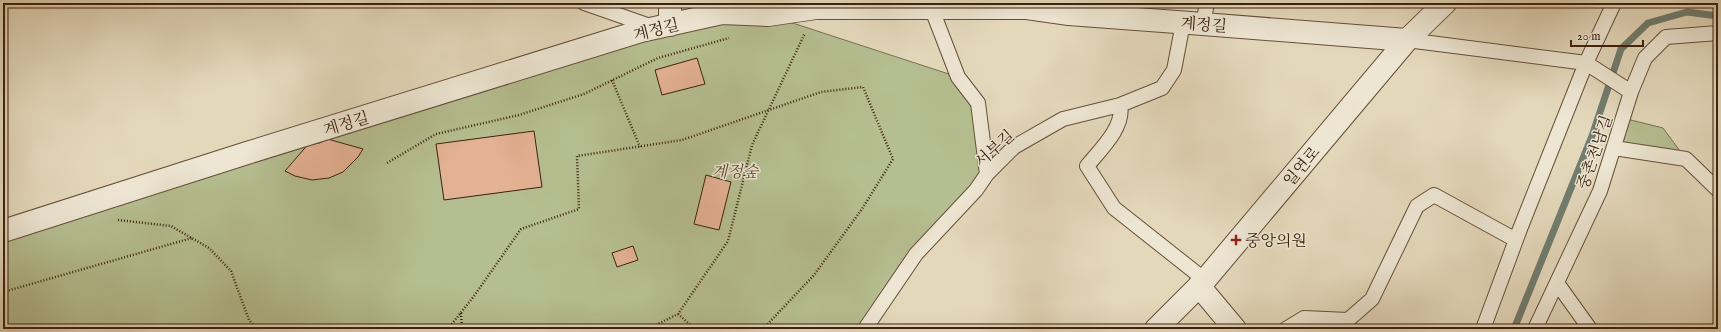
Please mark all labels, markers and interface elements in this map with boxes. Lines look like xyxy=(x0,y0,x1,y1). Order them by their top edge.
street label: 계정길 xyxy=(1180,14,1228,38)
street label: 계정길 xyxy=(632,16,681,46)
scale bar xyxy=(1571,22,1643,48)
text: 20 m xyxy=(1577,29,1600,44)
street label: 계정길 xyxy=(321,109,372,141)
street label: 중촌천남길 xyxy=(1574,113,1618,192)
street label: 서부길 xyxy=(971,127,1019,172)
street label: 일연로 xyxy=(1280,143,1325,191)
park label: 계정숲 xyxy=(712,163,760,183)
place label: 중앙의원 xyxy=(1245,232,1307,252)
marker: 중앙의원 xyxy=(1230,234,1242,246)

